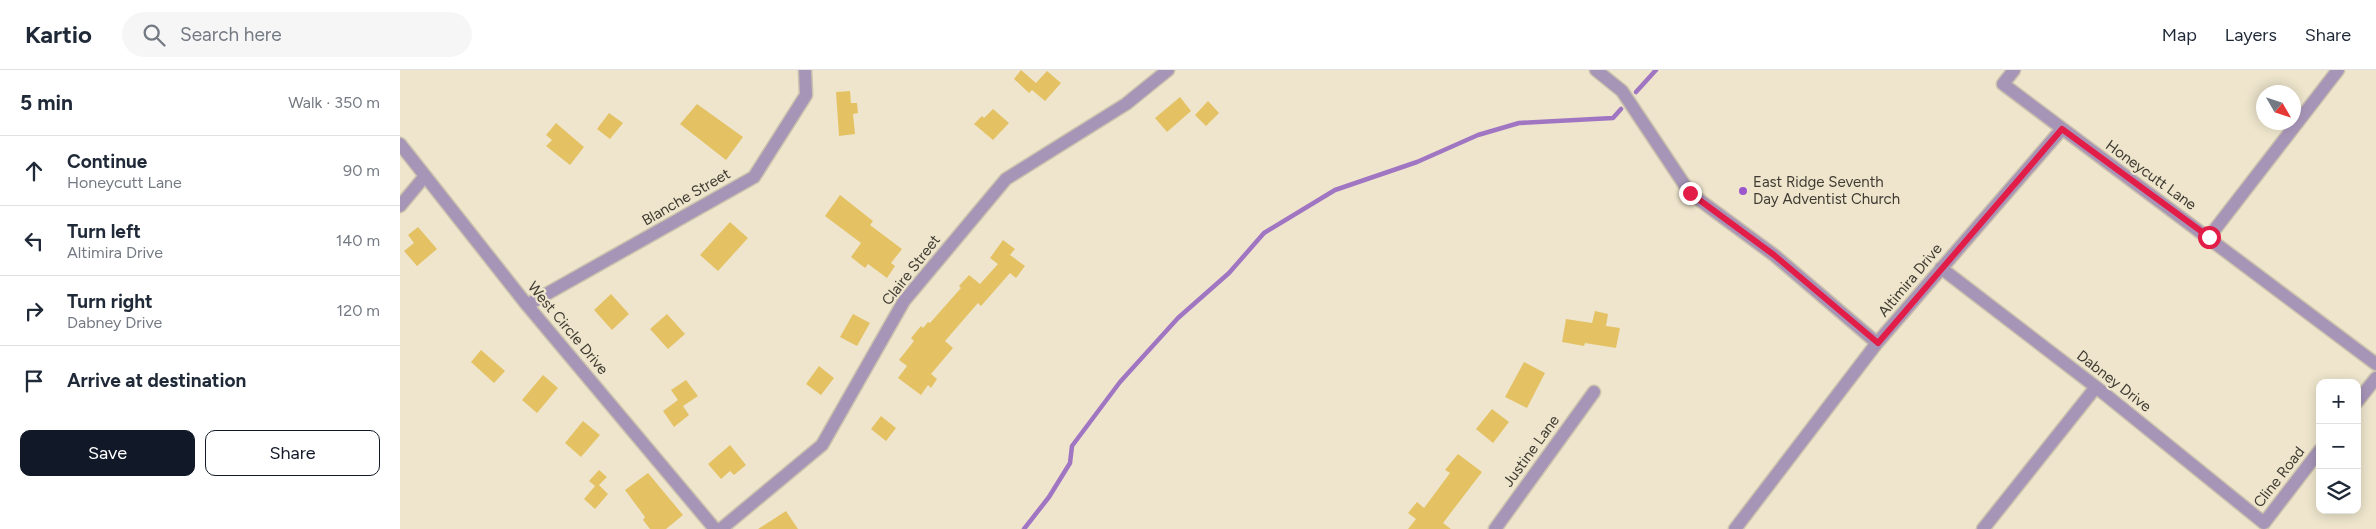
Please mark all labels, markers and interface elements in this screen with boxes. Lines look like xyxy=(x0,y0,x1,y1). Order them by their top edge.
search box xyxy=(122,12,472,57)
text: Kartio xyxy=(25,20,92,49)
icon: search xyxy=(140,21,168,49)
text: Search here xyxy=(180,23,282,46)
text: Map xyxy=(2162,24,2197,46)
text: Layers xyxy=(2225,24,2277,46)
text: Share xyxy=(2305,24,2351,46)
north arrow xyxy=(2256,85,2301,130)
text: 5 min xyxy=(20,90,73,115)
text: Walk · 350 m xyxy=(288,93,380,112)
street label: Honeycutt Lane xyxy=(2102,136,2200,214)
text: Continue xyxy=(67,150,147,173)
icon: ahead xyxy=(20,157,48,185)
text: 90 m xyxy=(343,161,380,180)
street label: Blanche Street xyxy=(639,164,734,230)
text: Honeycutt Lane xyxy=(67,173,182,192)
place label: East Ridge Seventh Day Adventist Church xyxy=(1753,173,1900,208)
route end xyxy=(1679,182,1702,205)
marker: East Ridge Seventh Day Adventist Church xyxy=(1737,185,1749,197)
text: Turn left xyxy=(67,220,141,243)
route start xyxy=(2198,226,2221,249)
icon: left xyxy=(20,227,48,255)
text: 140 m xyxy=(336,231,380,250)
street label: Claire Street xyxy=(878,231,944,309)
street label: Altimira Drive xyxy=(1874,240,1946,320)
text: Altimira Drive xyxy=(67,243,163,262)
street label: West Circle Drive xyxy=(524,278,612,378)
text: Turn right xyxy=(67,290,153,313)
icon: right xyxy=(20,297,48,325)
text: 120 m xyxy=(337,301,380,320)
text: Dabney Drive xyxy=(67,313,162,332)
street label: Dabney Drive xyxy=(2073,346,2155,416)
icon: arrive xyxy=(20,367,48,395)
text: Arrive at destination xyxy=(67,369,246,392)
map controls xyxy=(2316,379,2361,514)
button: + xyxy=(2316,379,2361,424)
street label: Justine Lane xyxy=(1499,412,1563,490)
button: − xyxy=(2316,424,2361,469)
button: Save xyxy=(20,430,195,476)
button: Share xyxy=(205,430,380,476)
street label: Cline Road xyxy=(2250,443,2308,511)
button: layers xyxy=(2316,469,2361,514)

